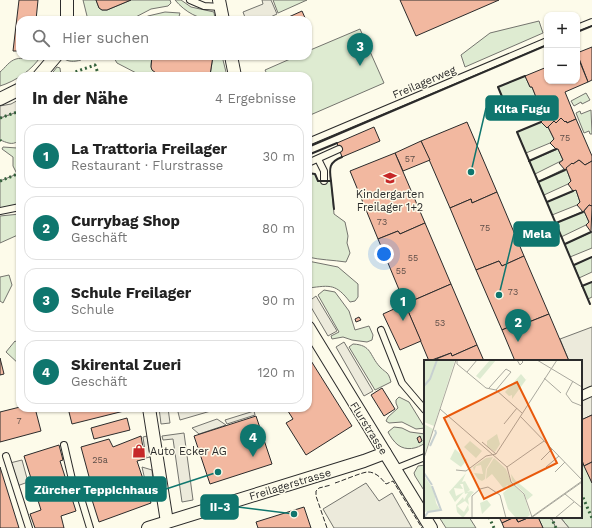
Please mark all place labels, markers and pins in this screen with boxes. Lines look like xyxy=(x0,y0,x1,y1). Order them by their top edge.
pin: 3 xyxy=(347,33,373,66)
callout: Kita Fugu xyxy=(486,96,558,120)
school or university icon: Kindergarten Freilager 1+2 xyxy=(382,170,398,186)
place label: Kindergarten Freilager 1+2 xyxy=(356,188,424,214)
callout: Mela xyxy=(514,222,559,246)
pin: 1 xyxy=(390,288,416,321)
pin: 2 xyxy=(505,309,531,342)
pin: 4 xyxy=(240,424,266,457)
shop icon: Auto Ecker AG xyxy=(131,443,147,459)
place label: Auto Ecker AG xyxy=(150,445,227,458)
callout: Zürcher Teppichhaus xyxy=(26,477,166,501)
callout: II-3 xyxy=(201,495,238,519)

